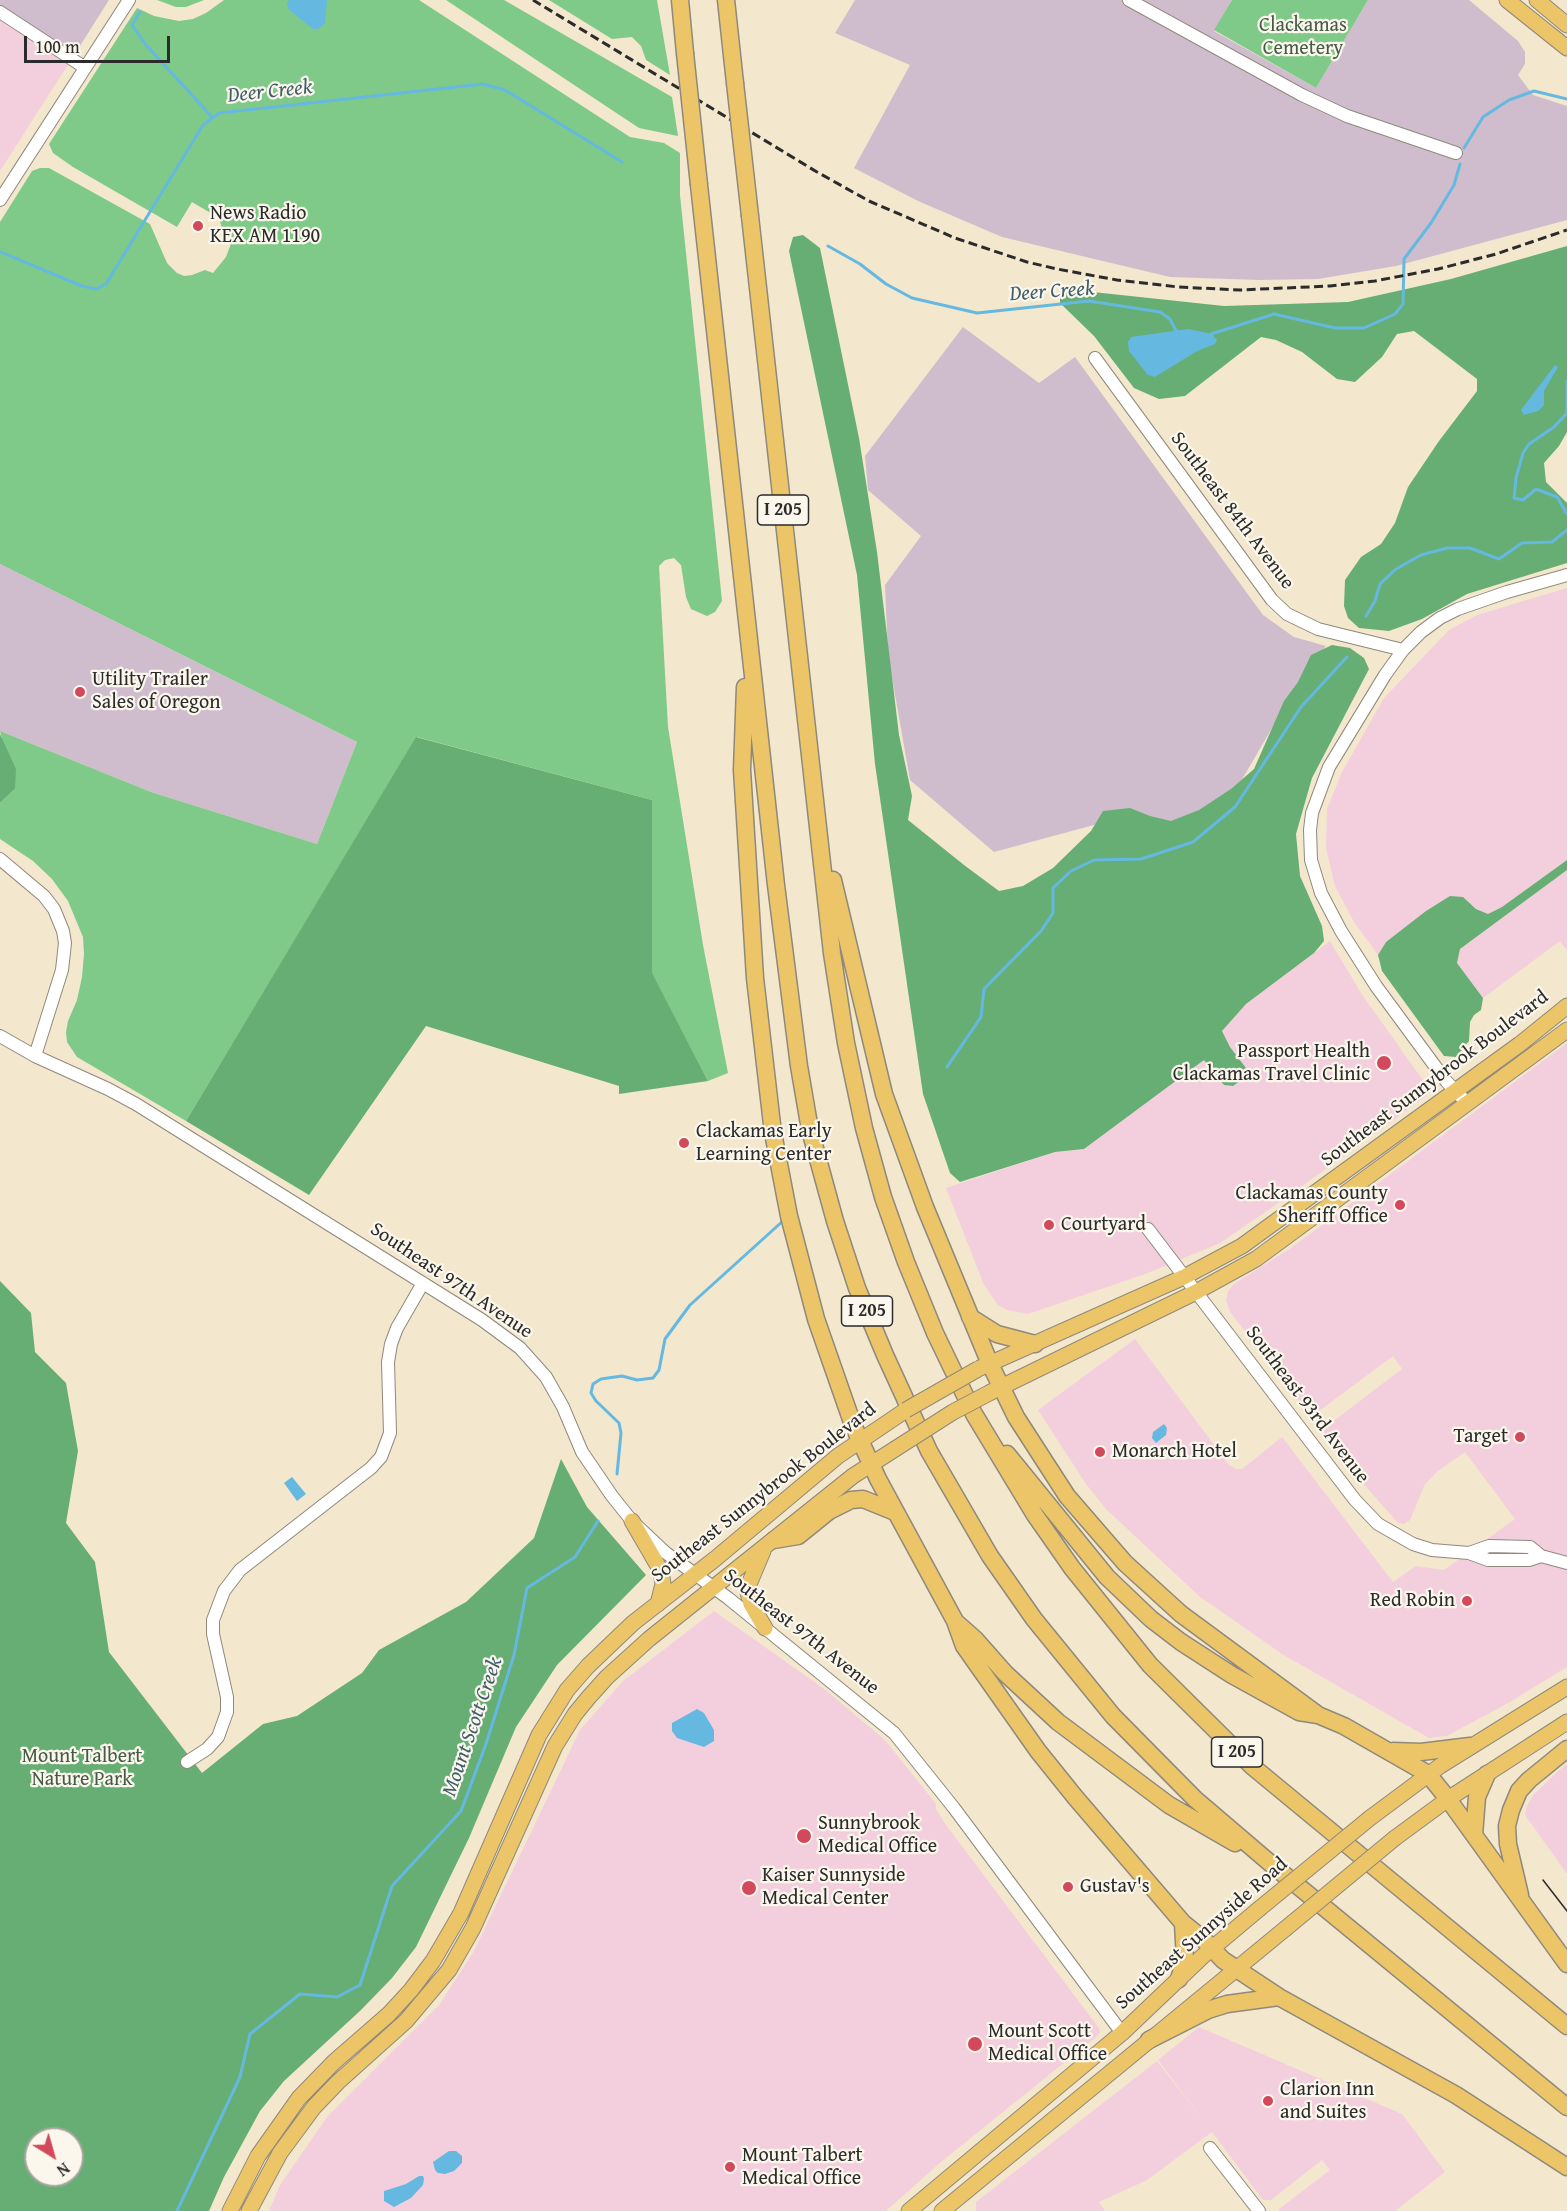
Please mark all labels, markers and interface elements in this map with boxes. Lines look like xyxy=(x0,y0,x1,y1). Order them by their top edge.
park label: Clackamas Cemetery xyxy=(1259,14,1347,61)
scale bar xyxy=(27,24,172,62)
text: 100 m xyxy=(35,33,80,60)
water label: Deer Creek xyxy=(226,75,314,109)
place label: News Radio KEX AM 1190 xyxy=(210,202,320,249)
marker: News Radio KEX AM 1190 xyxy=(191,219,205,233)
water label: Deer Creek xyxy=(1009,276,1095,308)
street label: Southeast 84th Avenue xyxy=(1165,428,1299,594)
road number: I 205 xyxy=(758,495,808,525)
place label: Utility Trailer Sales of Oregon xyxy=(92,668,220,715)
marker: Utility Trailer Sales of Oregon xyxy=(73,685,87,699)
street label: Southeast Sunnybrook Boulevard xyxy=(1316,986,1554,1172)
place label: Passport Health Clackamas Travel Clinic xyxy=(1173,1040,1370,1087)
marker: Passport Health Clackamas Travel Clinic xyxy=(1375,1054,1393,1072)
place label: Clackamas Early Learning Center xyxy=(696,1120,832,1167)
marker: Clackamas Early Learning Center xyxy=(677,1136,691,1150)
place label: Clackamas County Sheriff Office xyxy=(1236,1182,1388,1229)
marker: Clackamas County Sheriff Office xyxy=(1393,1198,1407,1212)
place label: Courtyard xyxy=(1061,1213,1146,1237)
street label: Southeast 97th Avenue xyxy=(365,1218,537,1344)
marker: Courtyard xyxy=(1042,1218,1056,1232)
road number: I 205 xyxy=(842,1296,892,1326)
street label: Southeast 93rd Avenue xyxy=(1240,1321,1374,1489)
street label: Southeast Sunnybrook Boulevard xyxy=(647,1398,881,1588)
place label: Target xyxy=(1453,1425,1508,1449)
marker: Target xyxy=(1513,1430,1527,1444)
place label: Monarch Hotel xyxy=(1112,1440,1237,1464)
marker: Monarch Hotel xyxy=(1093,1445,1107,1459)
street label: Southeast 97th Avenue xyxy=(718,1564,884,1700)
place label: Red Robin xyxy=(1370,1589,1455,1613)
marker: Red Robin xyxy=(1460,1594,1474,1608)
water label: Mount Scott Creek xyxy=(437,1654,509,1800)
road number: I 205 xyxy=(1212,1737,1262,1767)
park label: Mount Talbert Nature Park xyxy=(22,1745,142,1792)
place label: Sunnybrook Medical Office xyxy=(818,1812,937,1859)
marker: Sunnybrook Medical Office xyxy=(795,1827,813,1845)
street label: Southeast Sunnyside Road xyxy=(1111,1853,1293,2015)
place label: Kaiser Sunnyside Medical Center xyxy=(762,1864,905,1911)
place label: Gustav's xyxy=(1080,1875,1150,1899)
marker: Kaiser Sunnyside Medical Center xyxy=(740,1879,758,1897)
marker: Gustav's xyxy=(1061,1880,1075,1894)
place label: Mount Scott Medical Office xyxy=(988,2020,1107,2067)
marker: Mount Scott Medical Office xyxy=(966,2035,984,2053)
place label: Clarion Inn and Suites xyxy=(1280,2078,1374,2125)
marker: Clarion Inn and Suites xyxy=(1261,2094,1275,2108)
north arrow xyxy=(24,2127,84,2187)
place label: Mount Talbert Medical Office xyxy=(742,2144,863,2191)
text: N xyxy=(52,2157,75,2183)
marker: Mount Talbert Medical Office xyxy=(723,2160,737,2174)

